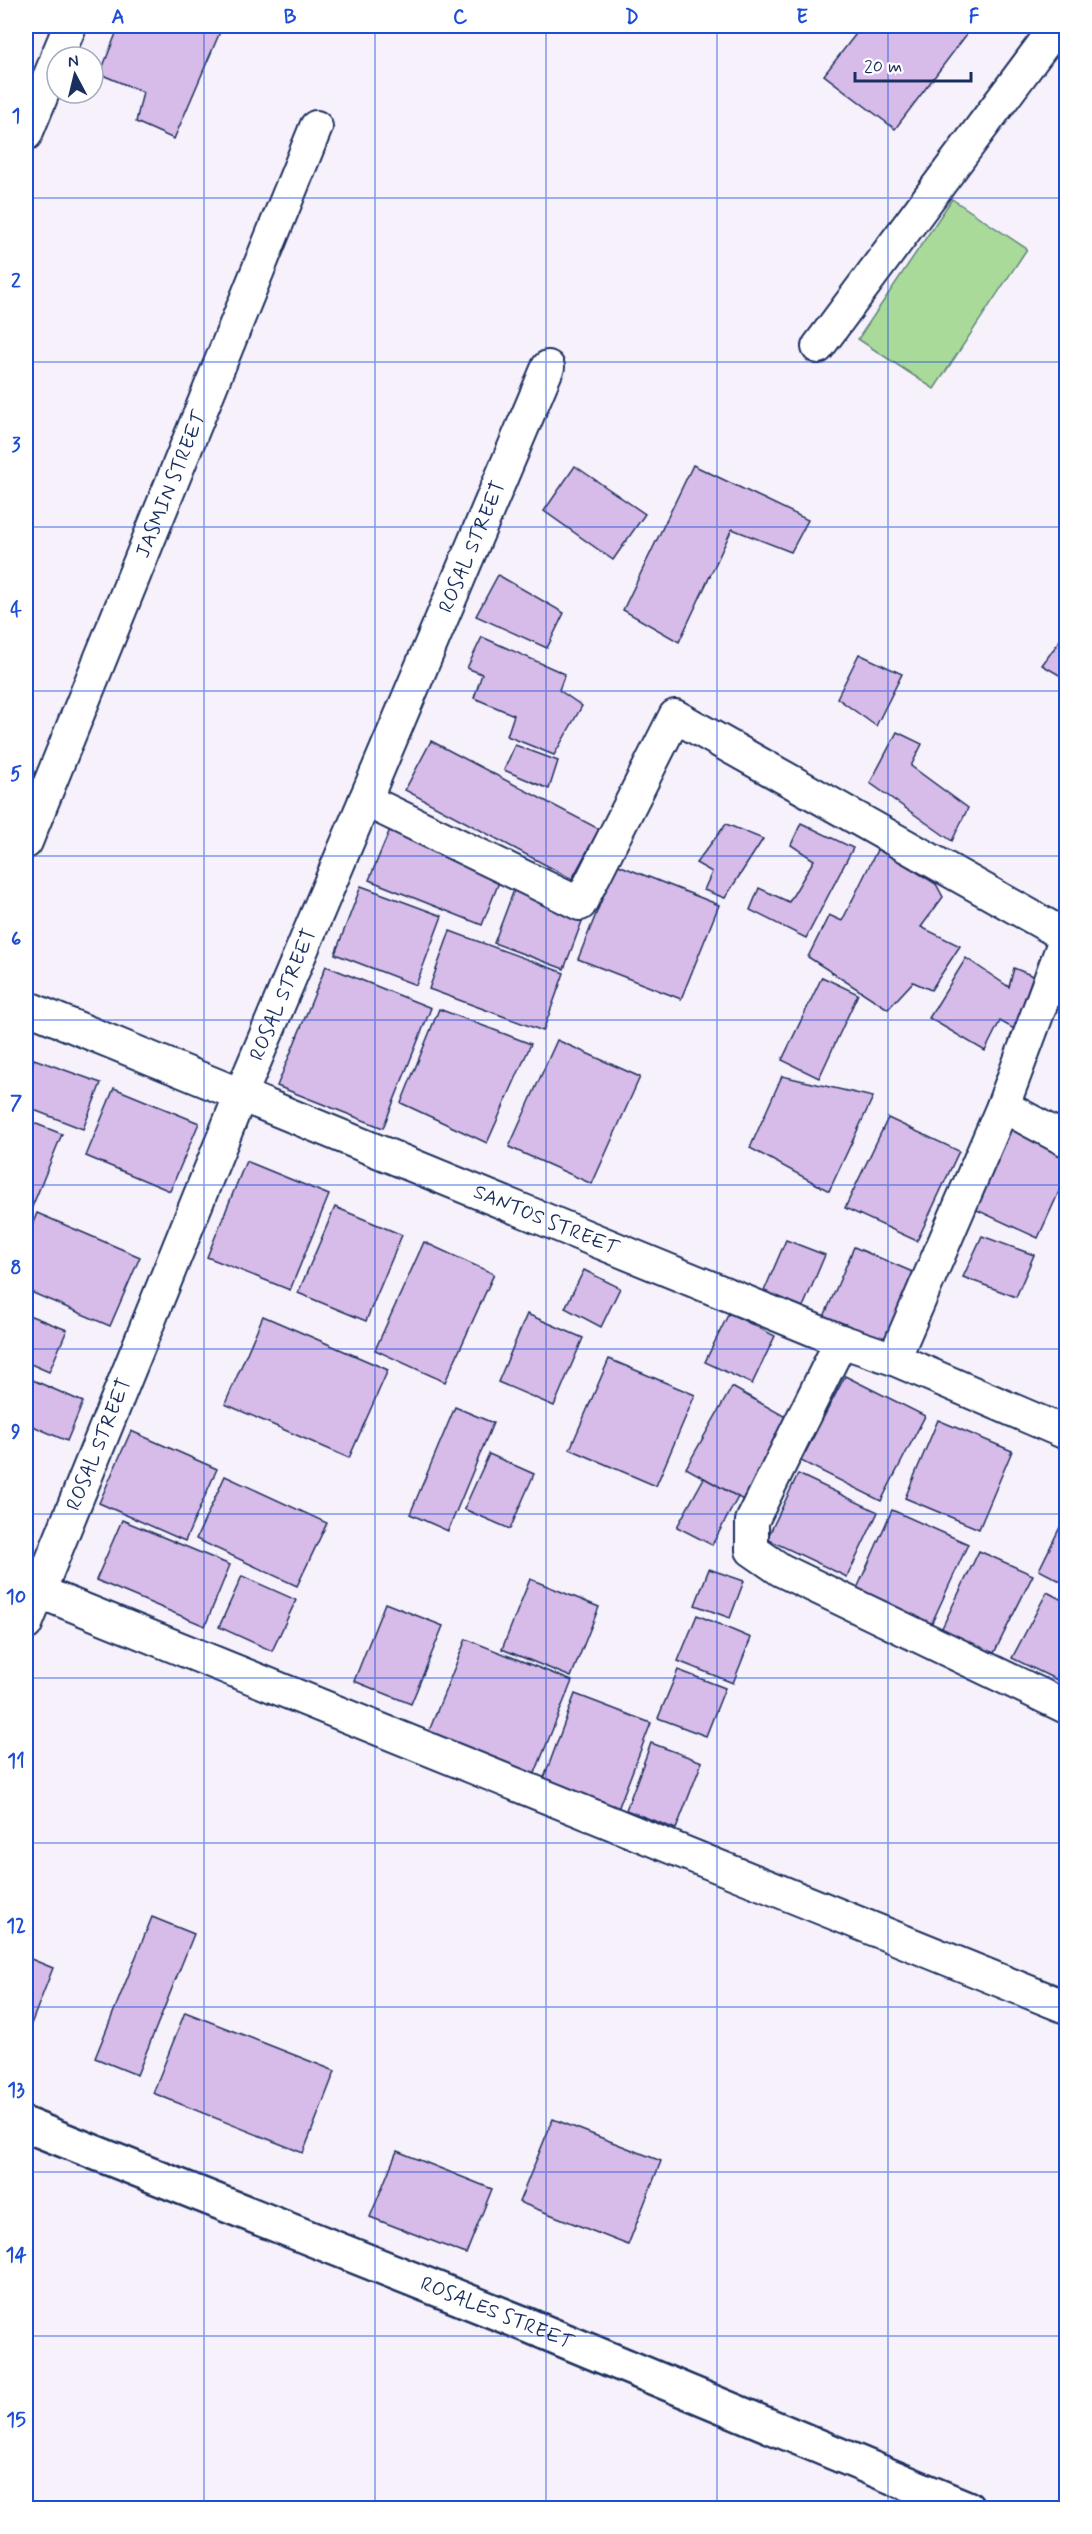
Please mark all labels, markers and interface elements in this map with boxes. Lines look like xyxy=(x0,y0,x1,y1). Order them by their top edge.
text: A xyxy=(111,4,125,31)
text: B xyxy=(284,4,297,31)
text: C xyxy=(453,4,468,31)
text: D xyxy=(625,4,639,31)
text: E xyxy=(796,4,808,31)
text: F xyxy=(969,4,980,31)
north arrow xyxy=(45,45,105,105)
scale bar xyxy=(855,45,970,83)
text: N xyxy=(67,51,80,73)
text: 20 m xyxy=(864,55,902,79)
text: 1 xyxy=(12,103,20,130)
text: 2 xyxy=(11,268,21,295)
street label: JASMIN STREET xyxy=(129,406,213,562)
text: 3 xyxy=(11,432,21,459)
street label: ROSAL STREET xyxy=(432,477,512,617)
text: 4 xyxy=(10,597,22,624)
text: 5 xyxy=(10,761,22,788)
street label: ROSAL STREET xyxy=(243,924,323,1065)
text: 6 xyxy=(11,926,21,953)
text: 7 xyxy=(10,1090,22,1117)
street label: SANTOS STREET xyxy=(469,1178,624,1262)
text: 8 xyxy=(10,1255,22,1282)
street label: ROSAL STREET xyxy=(60,1374,138,1515)
text: 9 xyxy=(11,1419,21,1446)
text: 10 xyxy=(6,1584,26,1611)
text: 11 xyxy=(7,1748,25,1775)
text: 12 xyxy=(6,1913,26,1940)
text: 13 xyxy=(7,2077,25,2104)
text: 14 xyxy=(5,2242,27,2269)
street label: ROSALES STREET xyxy=(416,2270,579,2357)
text: 15 xyxy=(6,2407,26,2434)

